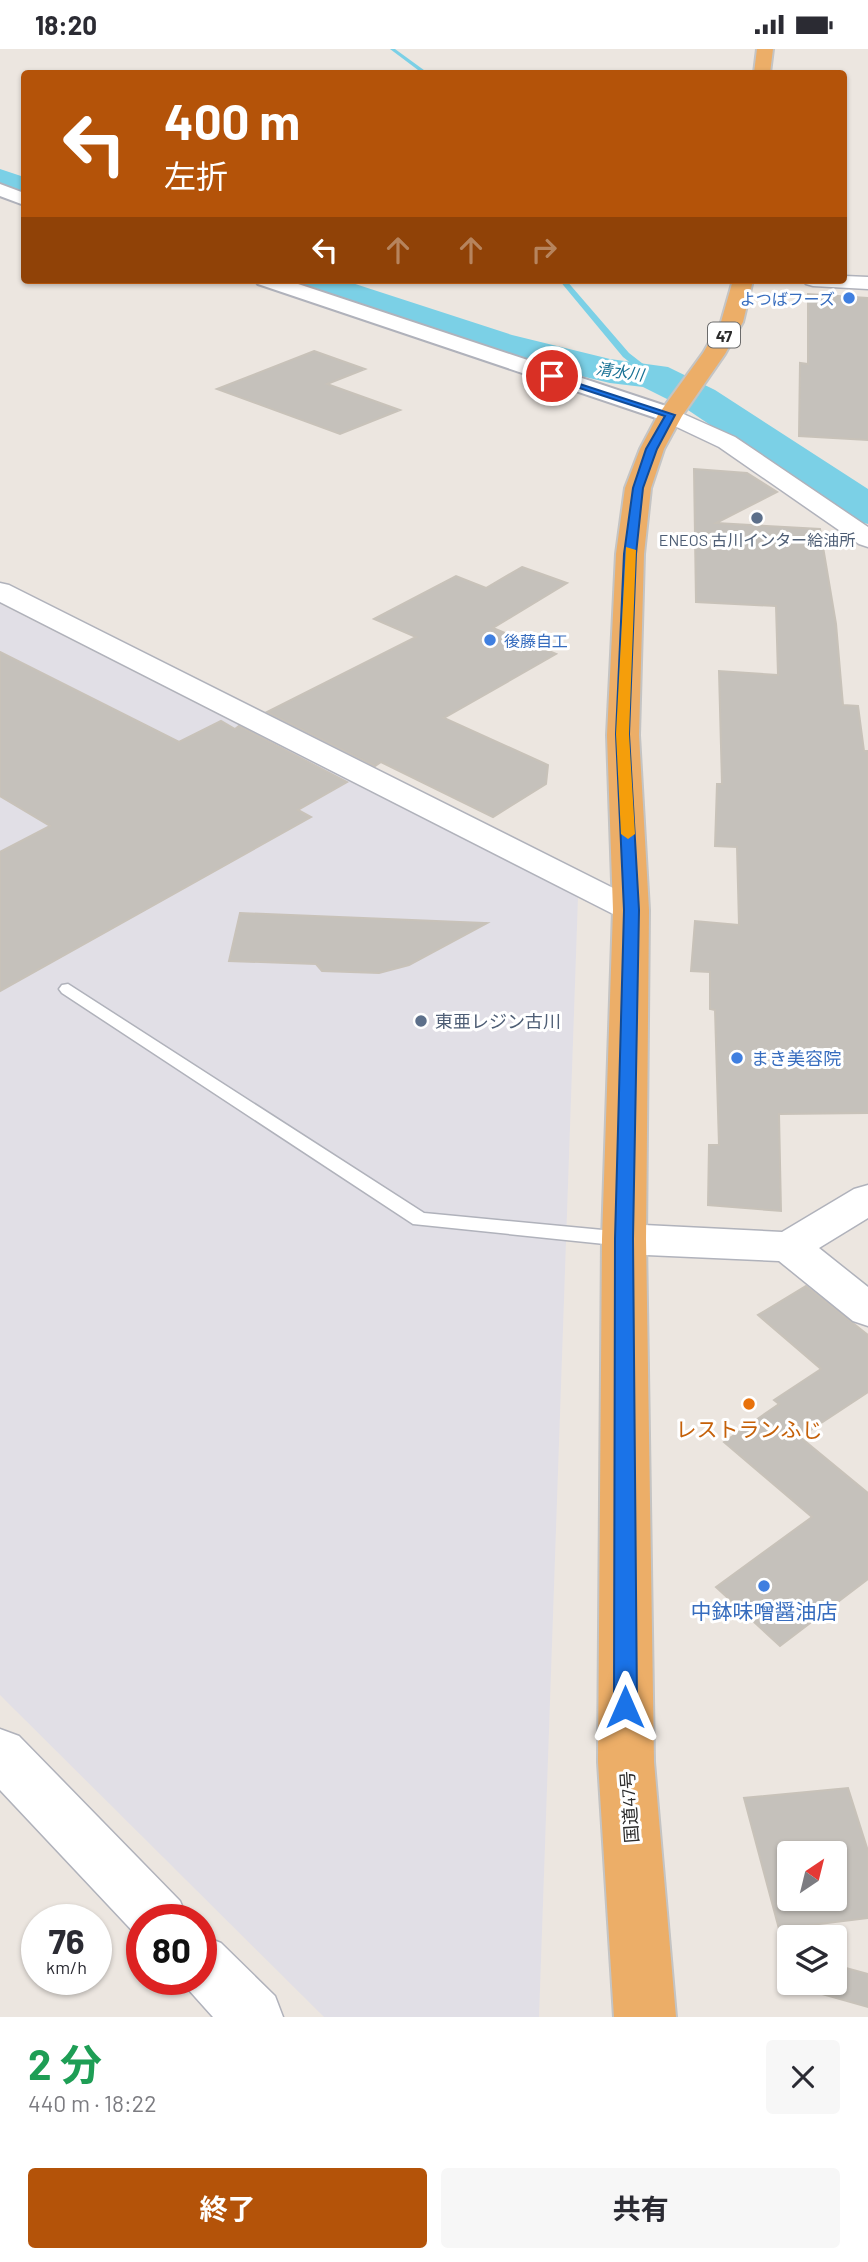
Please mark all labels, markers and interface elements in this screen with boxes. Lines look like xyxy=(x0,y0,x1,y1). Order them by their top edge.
text: 18:20 xyxy=(35,9,97,40)
text: 400 m xyxy=(164,91,300,150)
icon: left xyxy=(49,98,140,189)
text: 左折 xyxy=(164,156,228,194)
icon: left xyxy=(306,231,344,269)
icon: ahead xyxy=(379,231,417,269)
icon: ahead xyxy=(452,231,490,269)
icon: right xyxy=(525,231,563,269)
place label: よつばフーズ xyxy=(740,289,835,308)
marker: よつばフーズ xyxy=(841,290,857,306)
road number: 47 xyxy=(708,323,740,347)
pin xyxy=(522,346,582,406)
icon: arrive xyxy=(533,357,571,395)
water label: 清水川 xyxy=(595,358,647,384)
marker: ENEOS 古川インター給油所 xyxy=(749,510,765,526)
place label: ENEOS 古川インター給油所 xyxy=(659,530,855,549)
place label: 後藤自工 xyxy=(504,631,568,650)
marker: 後藤自工 xyxy=(482,632,498,648)
place label: 東亜レジン古川 xyxy=(435,1010,561,1032)
marker: 東亜レジン古川 xyxy=(413,1013,429,1029)
place label: まき美容院 xyxy=(751,1047,841,1069)
marker: まき美容院 xyxy=(729,1050,745,1066)
marker: レストランふじ xyxy=(741,1396,757,1412)
place label: レストランふじ xyxy=(676,1416,823,1441)
marker: 中鉢味噌醤油店 xyxy=(756,1578,772,1594)
place label: 中鉢味噌醤油店 xyxy=(691,1598,838,1623)
position arrow xyxy=(588,1670,662,1744)
street label: 国道47号 xyxy=(616,1770,642,1844)
north arrow xyxy=(777,1841,847,1911)
map controls xyxy=(777,1841,847,1995)
speed limit sign: 80 xyxy=(126,1904,217,1995)
text: 76 xyxy=(48,1919,85,1961)
button: layers xyxy=(777,1925,847,1995)
text: km/h xyxy=(46,1956,87,1978)
text: 2 分 xyxy=(28,2038,102,2088)
button: close xyxy=(766,2040,840,2114)
text: 440 m · 18:22 xyxy=(28,2089,156,2117)
button: 終了 xyxy=(28,2168,427,2248)
button: 共有 xyxy=(441,2168,840,2248)

